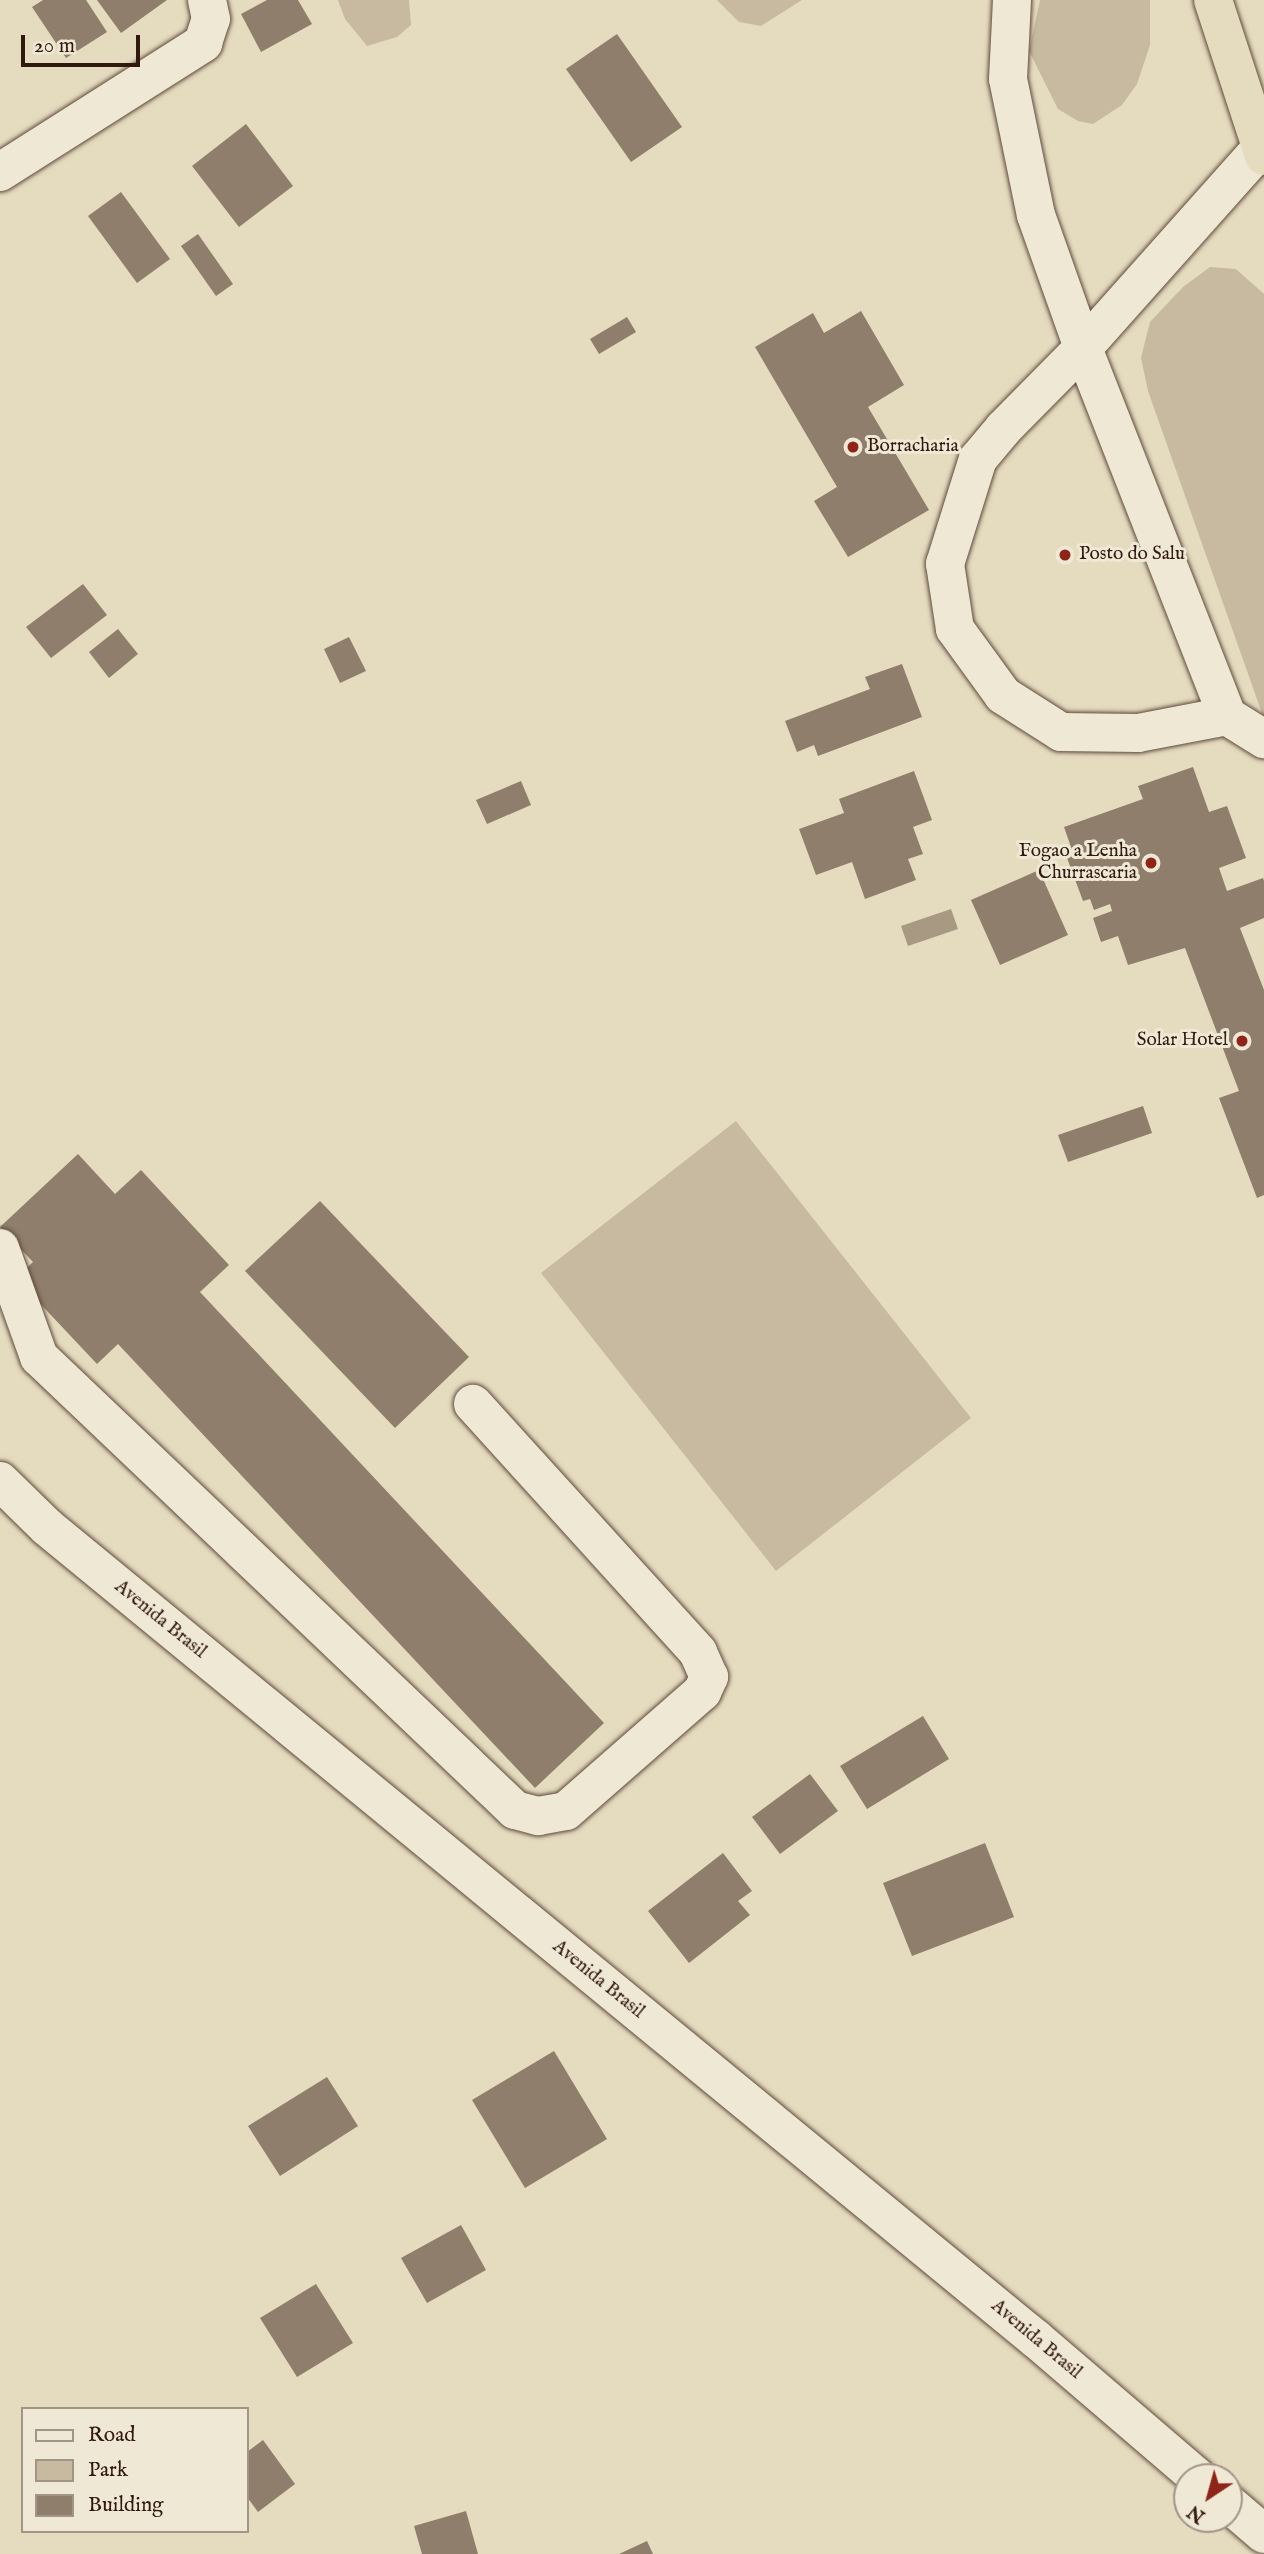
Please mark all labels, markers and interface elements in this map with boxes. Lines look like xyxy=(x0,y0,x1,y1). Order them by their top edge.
scale bar xyxy=(24,21,144,65)
text: 20 m xyxy=(34,33,75,60)
place label: Borracharia xyxy=(867,436,959,458)
marker: Borracharia xyxy=(845,439,861,455)
place label: Posto do Salu xyxy=(1079,544,1185,566)
marker: Posto do Salu xyxy=(1057,547,1073,563)
place label: Fogao a Lenha Churrascaria xyxy=(1019,841,1137,885)
marker: Fogao a Lenha Churrascaria xyxy=(1143,855,1159,871)
place label: Solar Hotel xyxy=(1137,1030,1228,1052)
marker: Solar Hotel xyxy=(1234,1033,1250,1049)
street label: Avenida Brasil xyxy=(109,1576,211,1664)
street label: Avenida Brasil xyxy=(547,1936,649,2024)
street label: Avenida Brasil xyxy=(986,2295,1086,2385)
legend xyxy=(21,2407,248,2533)
text: Road xyxy=(88,2422,135,2449)
text: Park xyxy=(88,2457,128,2484)
north arrow xyxy=(1173,2463,1243,2533)
text: Building xyxy=(88,2492,163,2519)
text: N xyxy=(1183,2499,1211,2528)

